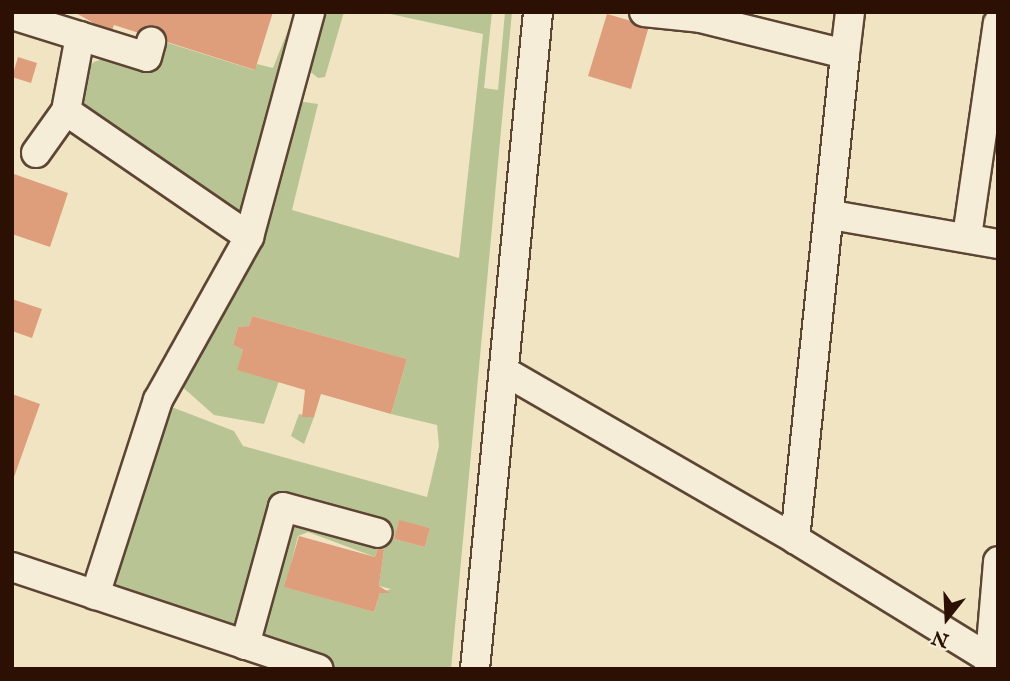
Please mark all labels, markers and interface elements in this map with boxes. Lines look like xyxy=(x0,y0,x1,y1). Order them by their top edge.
north arrow xyxy=(912,583,982,653)
text: N xyxy=(929,624,952,652)

